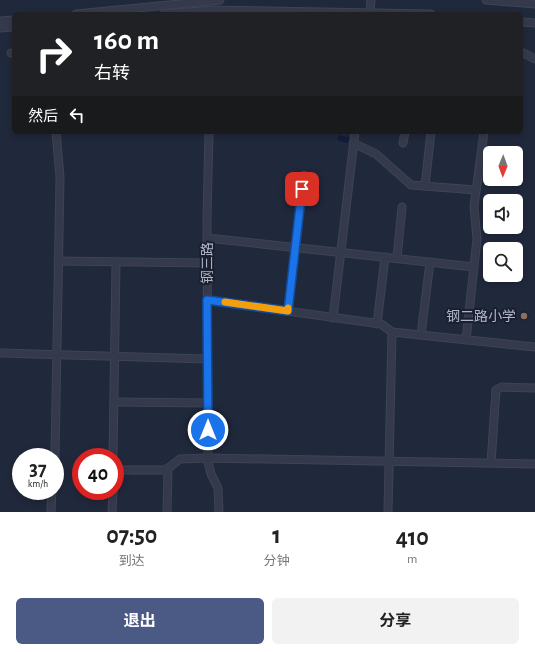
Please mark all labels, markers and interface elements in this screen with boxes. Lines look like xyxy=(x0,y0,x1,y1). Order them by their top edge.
text: 160 m xyxy=(94,27,159,55)
icon: right xyxy=(28,28,80,80)
text: 右转 xyxy=(94,65,130,83)
icon: left xyxy=(66,104,88,126)
text: 然后 xyxy=(28,109,58,124)
north arrow xyxy=(483,146,523,186)
map controls xyxy=(483,146,523,282)
pin xyxy=(285,172,319,206)
icon: arrive xyxy=(291,178,313,200)
button: sound xyxy=(483,194,523,234)
street label: 钢三路 xyxy=(200,242,215,284)
button: search xyxy=(483,242,523,282)
place label: 钢二路小学 xyxy=(446,309,516,324)
marker: 钢二路小学 xyxy=(519,311,529,321)
position arrow xyxy=(187,409,229,451)
speed limit sign: 40 xyxy=(72,448,124,500)
text: 37 xyxy=(29,459,47,479)
text: km/h xyxy=(28,479,48,489)
text: 07:50 xyxy=(106,524,157,548)
text: 1 xyxy=(272,524,281,548)
text: 410 xyxy=(396,526,429,550)
text: m xyxy=(407,553,417,566)
text: 到达 xyxy=(119,555,145,568)
text: 分钟 xyxy=(264,555,290,568)
button: 退出 xyxy=(16,598,264,644)
button: 分享 xyxy=(272,598,519,644)

